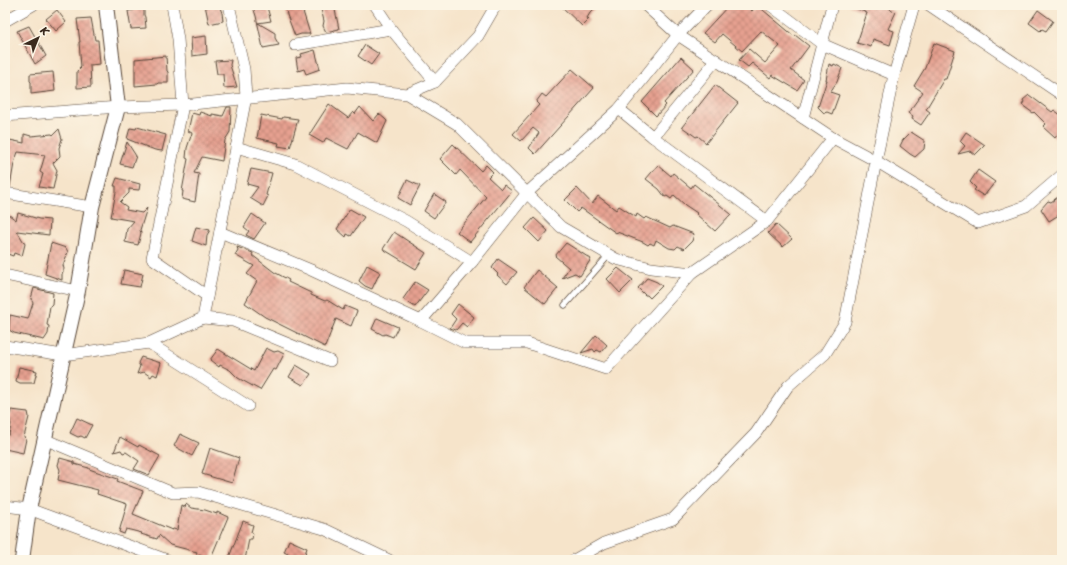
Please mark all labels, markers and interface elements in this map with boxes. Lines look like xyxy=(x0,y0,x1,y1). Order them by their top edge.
north arrow xyxy=(18,18,58,58)
text: K xyxy=(35,21,54,41)

